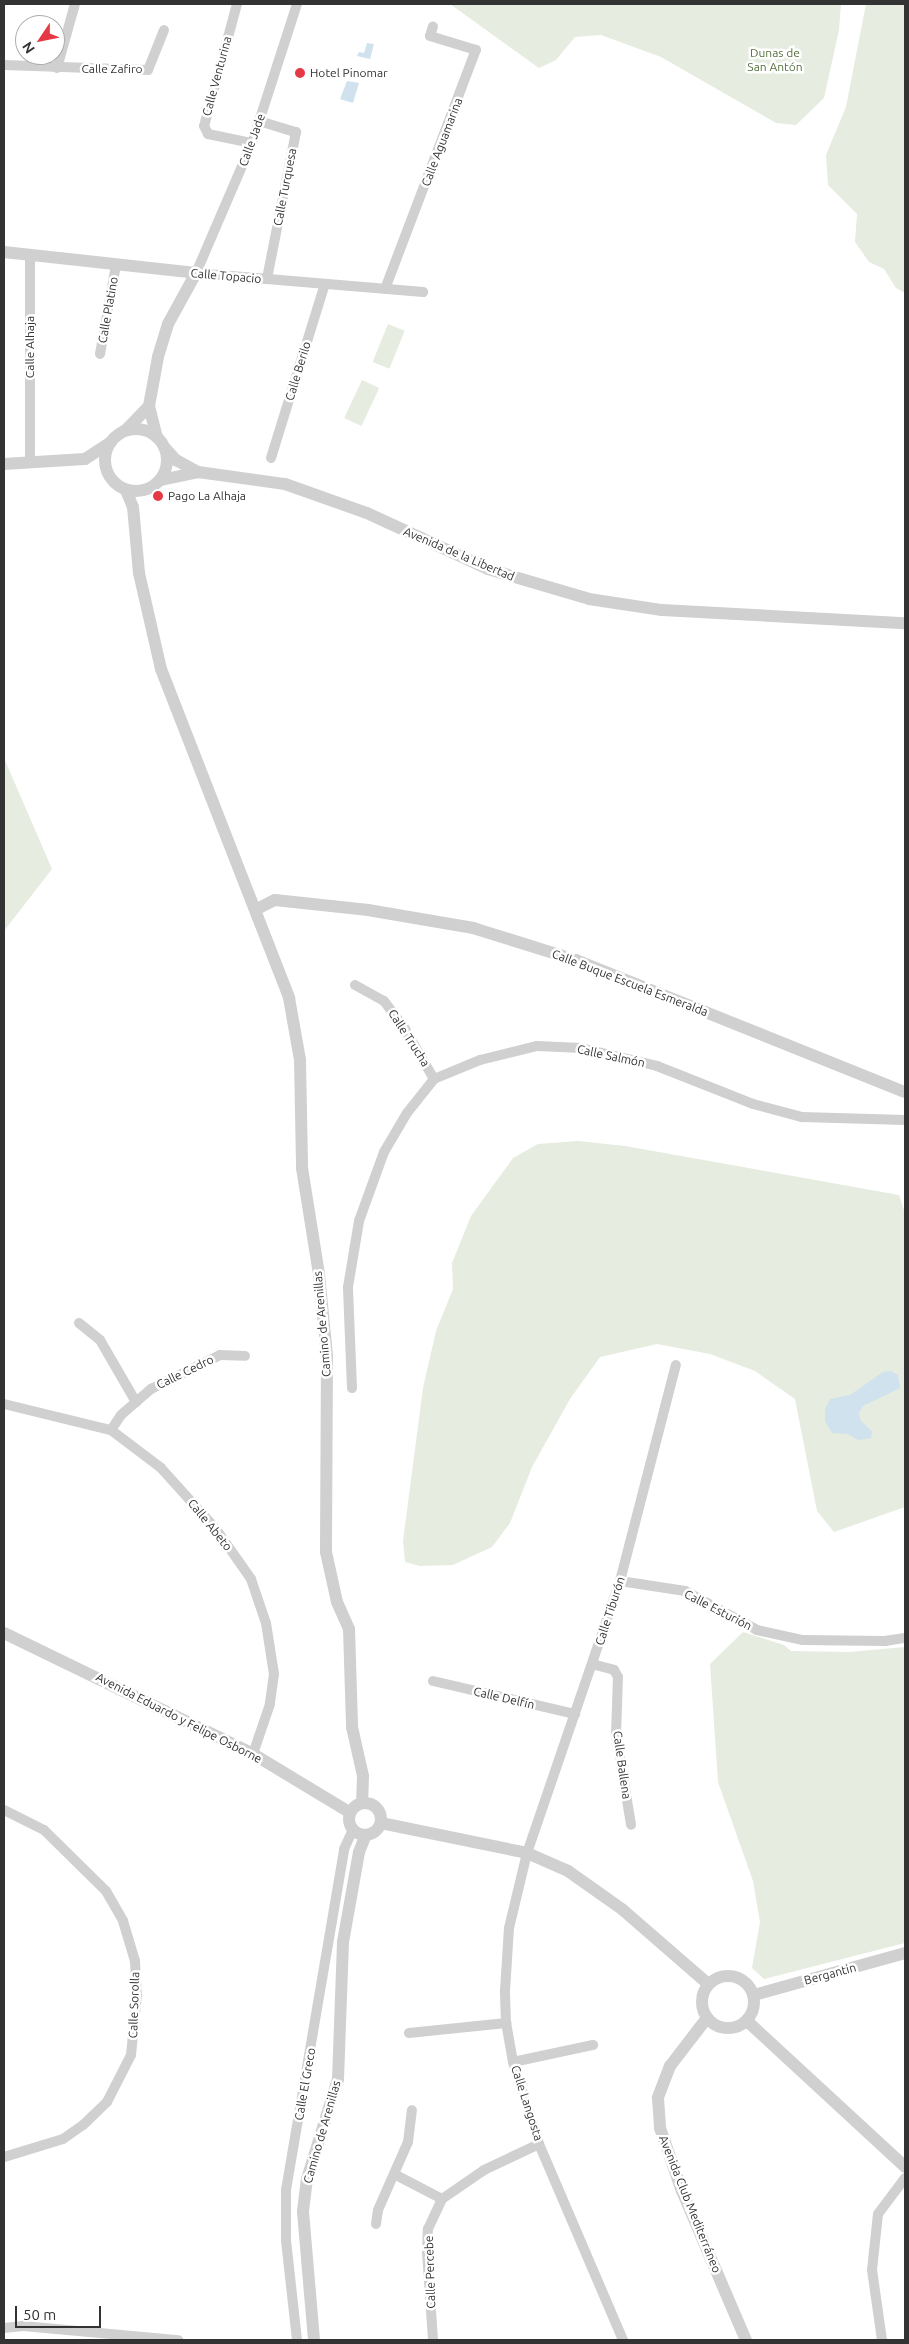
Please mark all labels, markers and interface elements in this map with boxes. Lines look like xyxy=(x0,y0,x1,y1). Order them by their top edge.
north arrow xyxy=(15,15,65,65)
street label: Calle Venturina xyxy=(199,35,235,117)
text: N xyxy=(19,39,38,57)
park label: Dunas de San Antón xyxy=(747,46,803,74)
street label: Calle Zafiro xyxy=(81,62,143,76)
place label: Hotel Pinomar xyxy=(310,66,388,80)
marker: Hotel Pinomar xyxy=(294,67,306,79)
street label: Calle Aguamarina xyxy=(418,96,466,188)
street label: Calle Jade xyxy=(236,112,268,168)
street label: Calle Turquesa xyxy=(270,147,300,227)
street label: Calle Topacio xyxy=(190,266,262,286)
street label: Calle Platino xyxy=(95,276,121,344)
street label: Calle Alhaja xyxy=(23,316,37,378)
street label: Calle Berilo xyxy=(282,340,314,402)
place label: Pago La Alhaja xyxy=(168,489,246,503)
marker: Pago La Alhaja xyxy=(152,490,164,502)
street label: Avenida de la Libertad xyxy=(401,524,517,584)
street label: Calle Buque Escuela Esmeralda xyxy=(550,947,710,1019)
street label: Calle Trucha xyxy=(385,1007,433,1069)
street label: Calle Salmón xyxy=(576,1042,646,1070)
street label: Camino de Arenillas xyxy=(310,1270,334,1378)
street label: Calle Cedro xyxy=(154,1352,216,1392)
street label: Calle Abeto xyxy=(185,1496,235,1554)
street label: Calle Tiburón xyxy=(592,1575,628,1647)
street label: Calle Esturión xyxy=(682,1587,754,1633)
street label: Avenida Eduardo y Felipe Osborne xyxy=(94,1670,264,1766)
street label: Calle Delfín xyxy=(472,1684,536,1712)
street label: Calle Ballena xyxy=(610,1730,634,1800)
street label: Bergantin xyxy=(802,1960,858,1988)
street label: Calle Sorolla xyxy=(126,1971,142,2039)
street label: Calle El Greco xyxy=(292,2047,318,2121)
street label: Calle Langosta xyxy=(508,2064,546,2142)
street label: Camino de Arenillas xyxy=(300,2079,344,2185)
street label: Avenida Club Mediterráneo xyxy=(656,2133,724,2275)
street label: Calle Percebe xyxy=(422,2235,438,2309)
scale bar xyxy=(18,2296,104,2328)
text: 50 m xyxy=(23,2306,56,2323)

